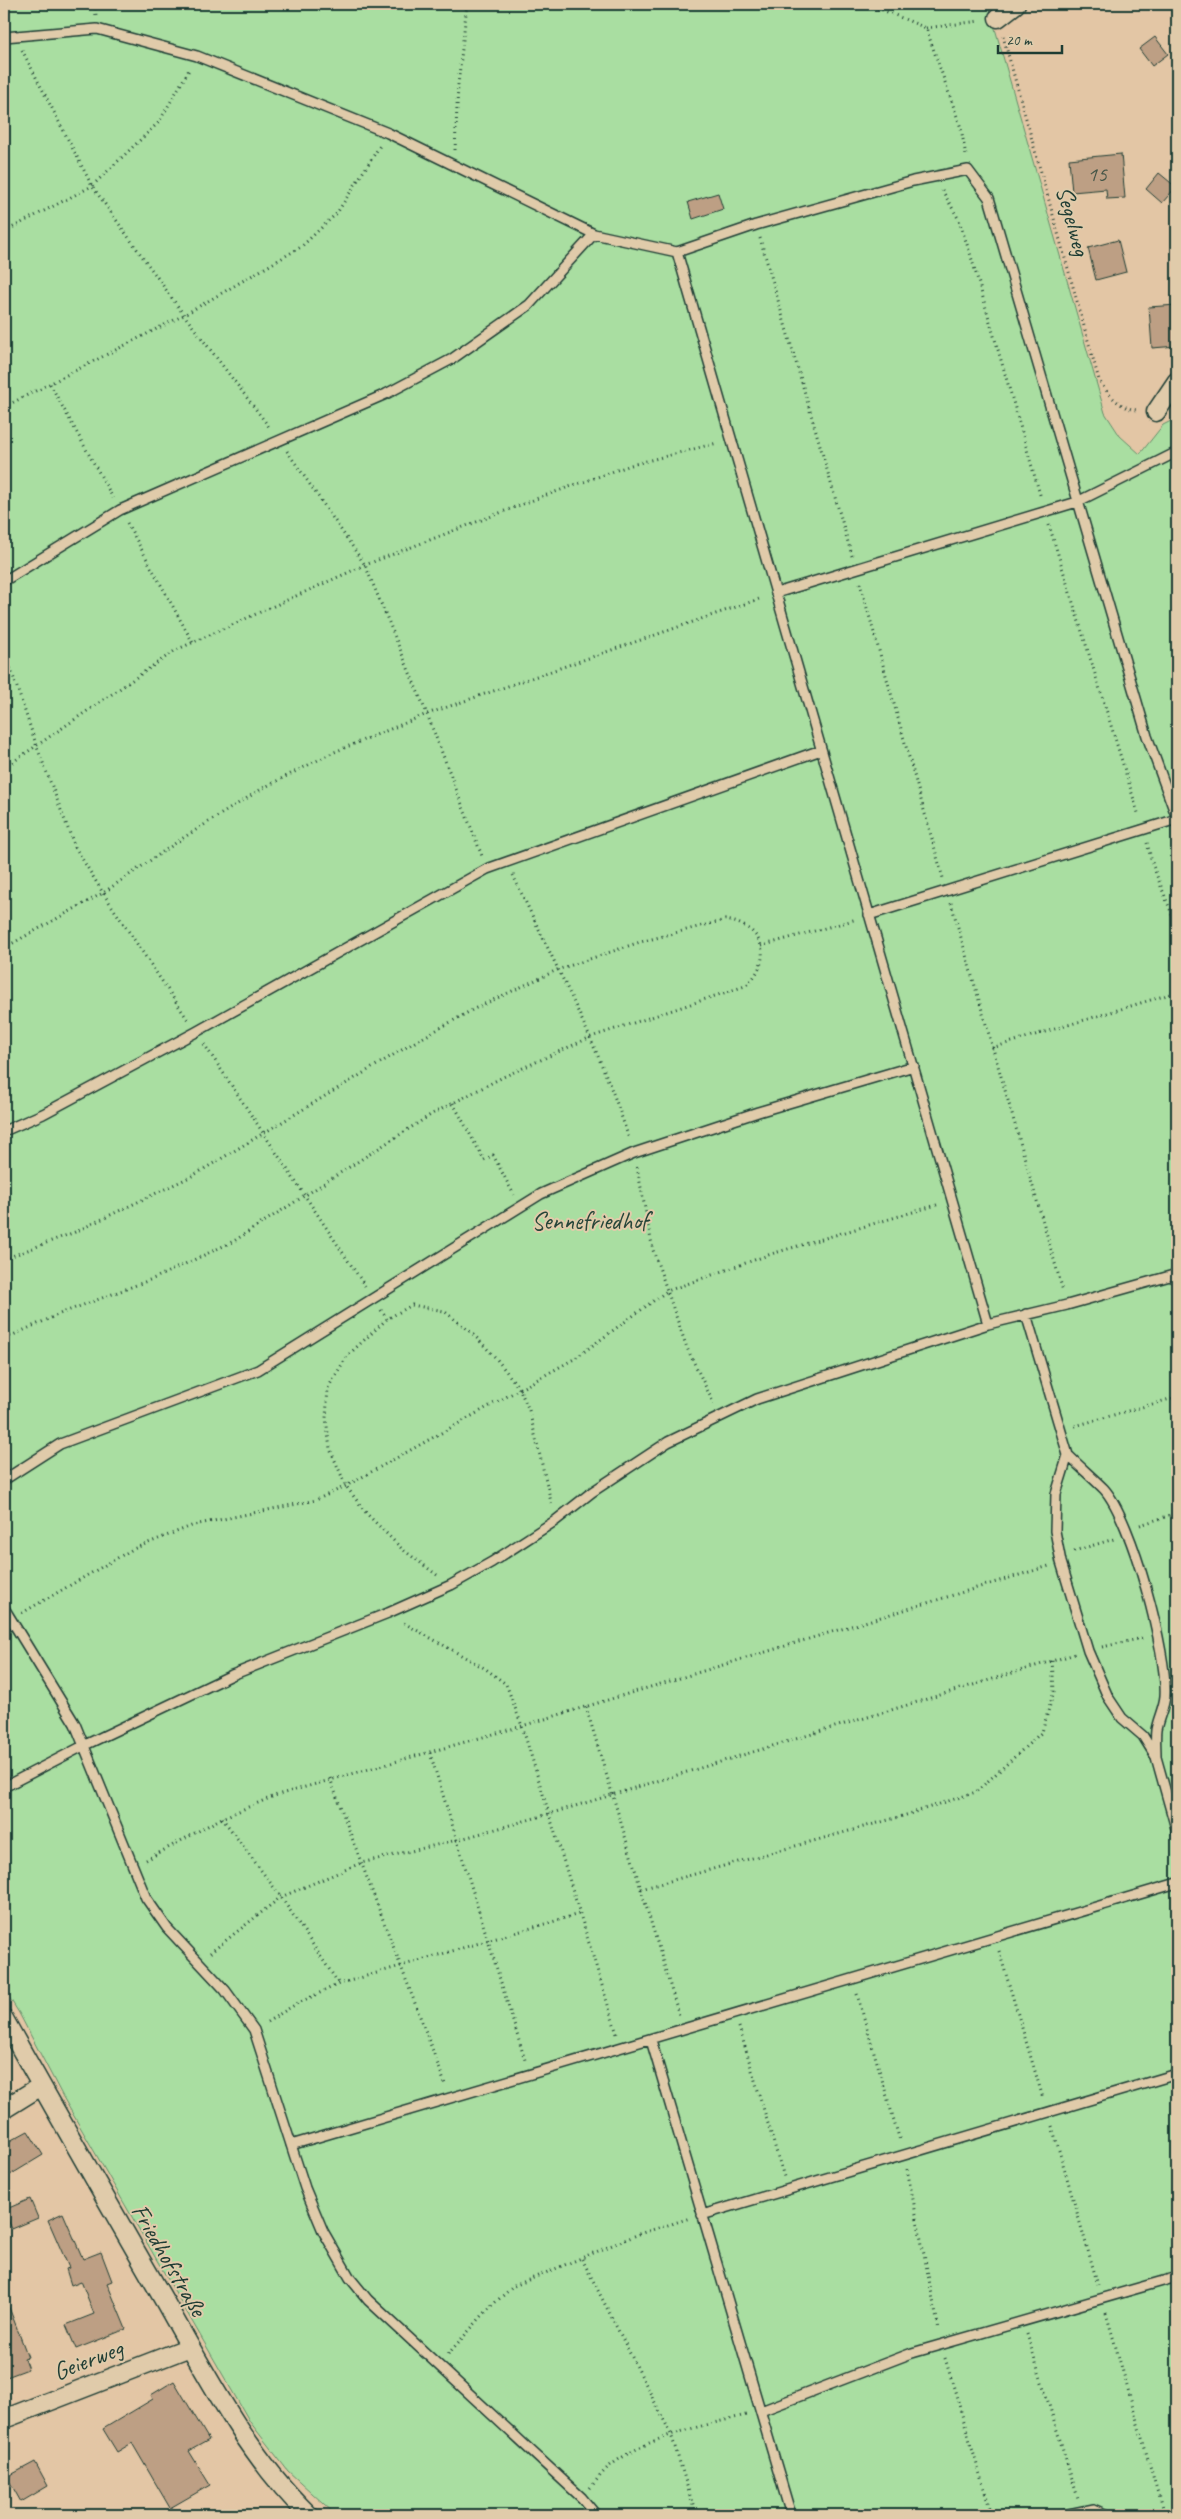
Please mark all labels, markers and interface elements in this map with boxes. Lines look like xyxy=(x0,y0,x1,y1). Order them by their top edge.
scale bar xyxy=(998,22,1062,54)
text: 20 m xyxy=(1006,31,1033,50)
house number: 15 xyxy=(1087,160,1108,188)
street label: Segelweg xyxy=(1048,183,1098,260)
park label: Sennefriedhof xyxy=(532,1205,653,1237)
street label: Friedhofstraße xyxy=(124,2198,215,2324)
street label: Geierweg xyxy=(49,2331,129,2388)

